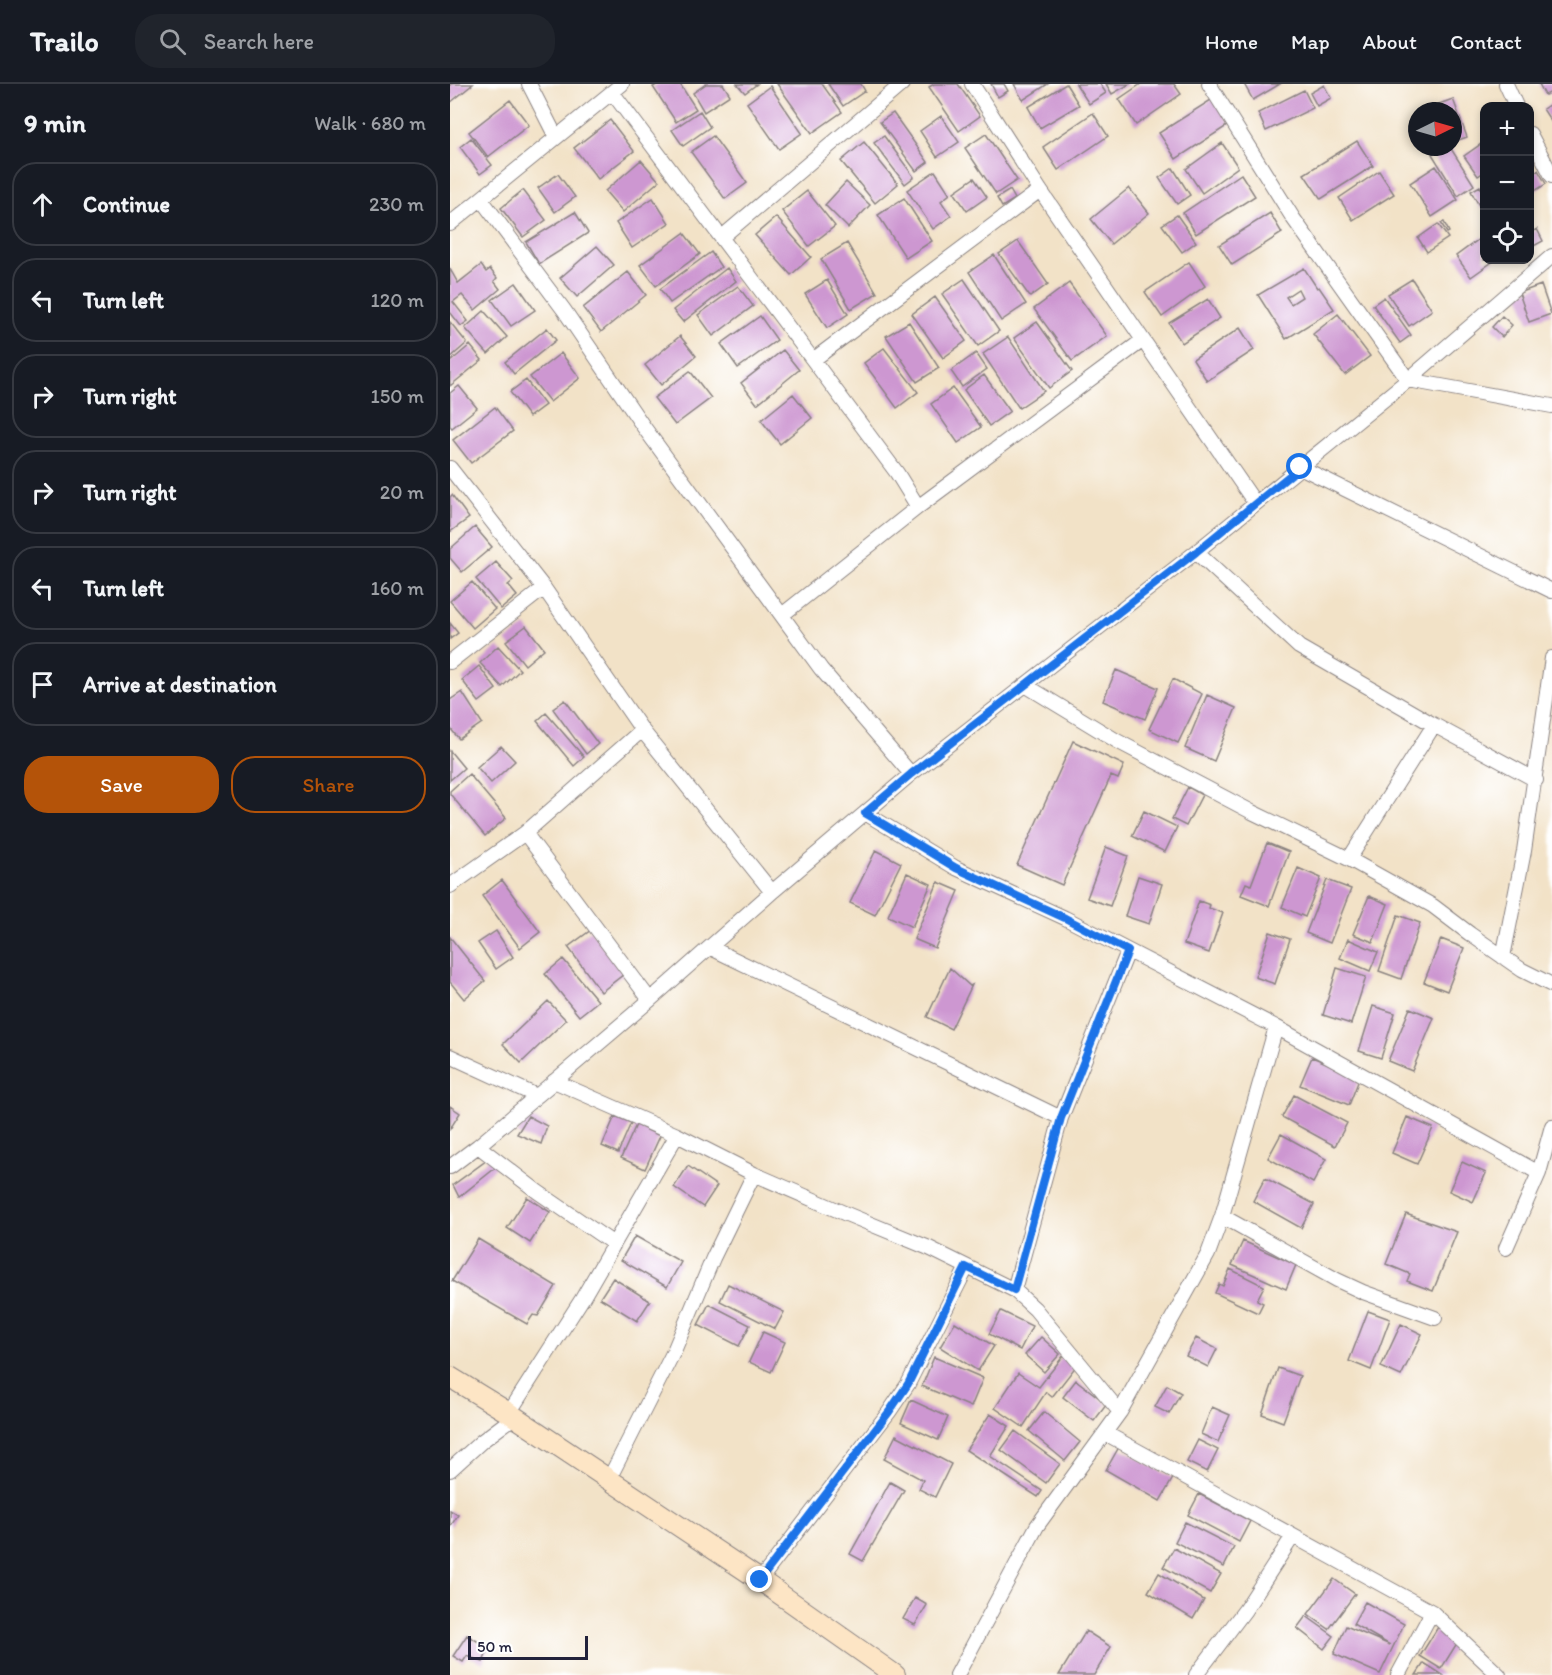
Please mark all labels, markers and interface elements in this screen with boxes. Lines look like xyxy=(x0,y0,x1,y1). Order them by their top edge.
search box xyxy=(135,14,555,68)
text: Trailo xyxy=(30,24,99,58)
icon: search xyxy=(156,25,189,58)
text: Search here xyxy=(204,28,314,55)
text: Home xyxy=(1205,29,1258,54)
text: Map xyxy=(1291,29,1330,54)
text: About xyxy=(1363,29,1417,54)
text: Contact xyxy=(1450,29,1522,54)
north arrow xyxy=(1408,102,1462,156)
map controls xyxy=(1480,102,1534,264)
button: + xyxy=(1480,102,1534,156)
text: 9 min xyxy=(24,107,86,139)
text: Walk · 680 m xyxy=(314,111,426,135)
button: − xyxy=(1480,156,1534,210)
icon: ahead xyxy=(26,188,59,221)
text: Continue xyxy=(83,191,170,218)
text: 230 m xyxy=(369,192,424,216)
button: locate xyxy=(1480,210,1534,264)
icon: left xyxy=(26,284,59,317)
text: Turn left xyxy=(83,287,164,314)
text: 120 m xyxy=(371,288,424,312)
icon: right xyxy=(26,380,59,413)
text: Turn right xyxy=(83,383,177,410)
text: 150 m xyxy=(371,384,424,408)
route start xyxy=(1286,453,1312,479)
icon: right xyxy=(26,476,59,509)
text: Turn right xyxy=(83,479,177,506)
text: 20 m xyxy=(380,480,424,504)
icon: left xyxy=(26,572,59,605)
text: Turn left xyxy=(83,575,164,602)
text: 160 m xyxy=(371,576,424,600)
icon: arrive xyxy=(26,668,59,701)
text: Arrive at destination xyxy=(83,671,277,698)
button: Save xyxy=(24,756,219,813)
button: Share xyxy=(231,756,426,813)
route end xyxy=(746,1566,772,1592)
scale bar xyxy=(468,1633,588,1660)
text: 50 m xyxy=(477,1637,512,1656)

